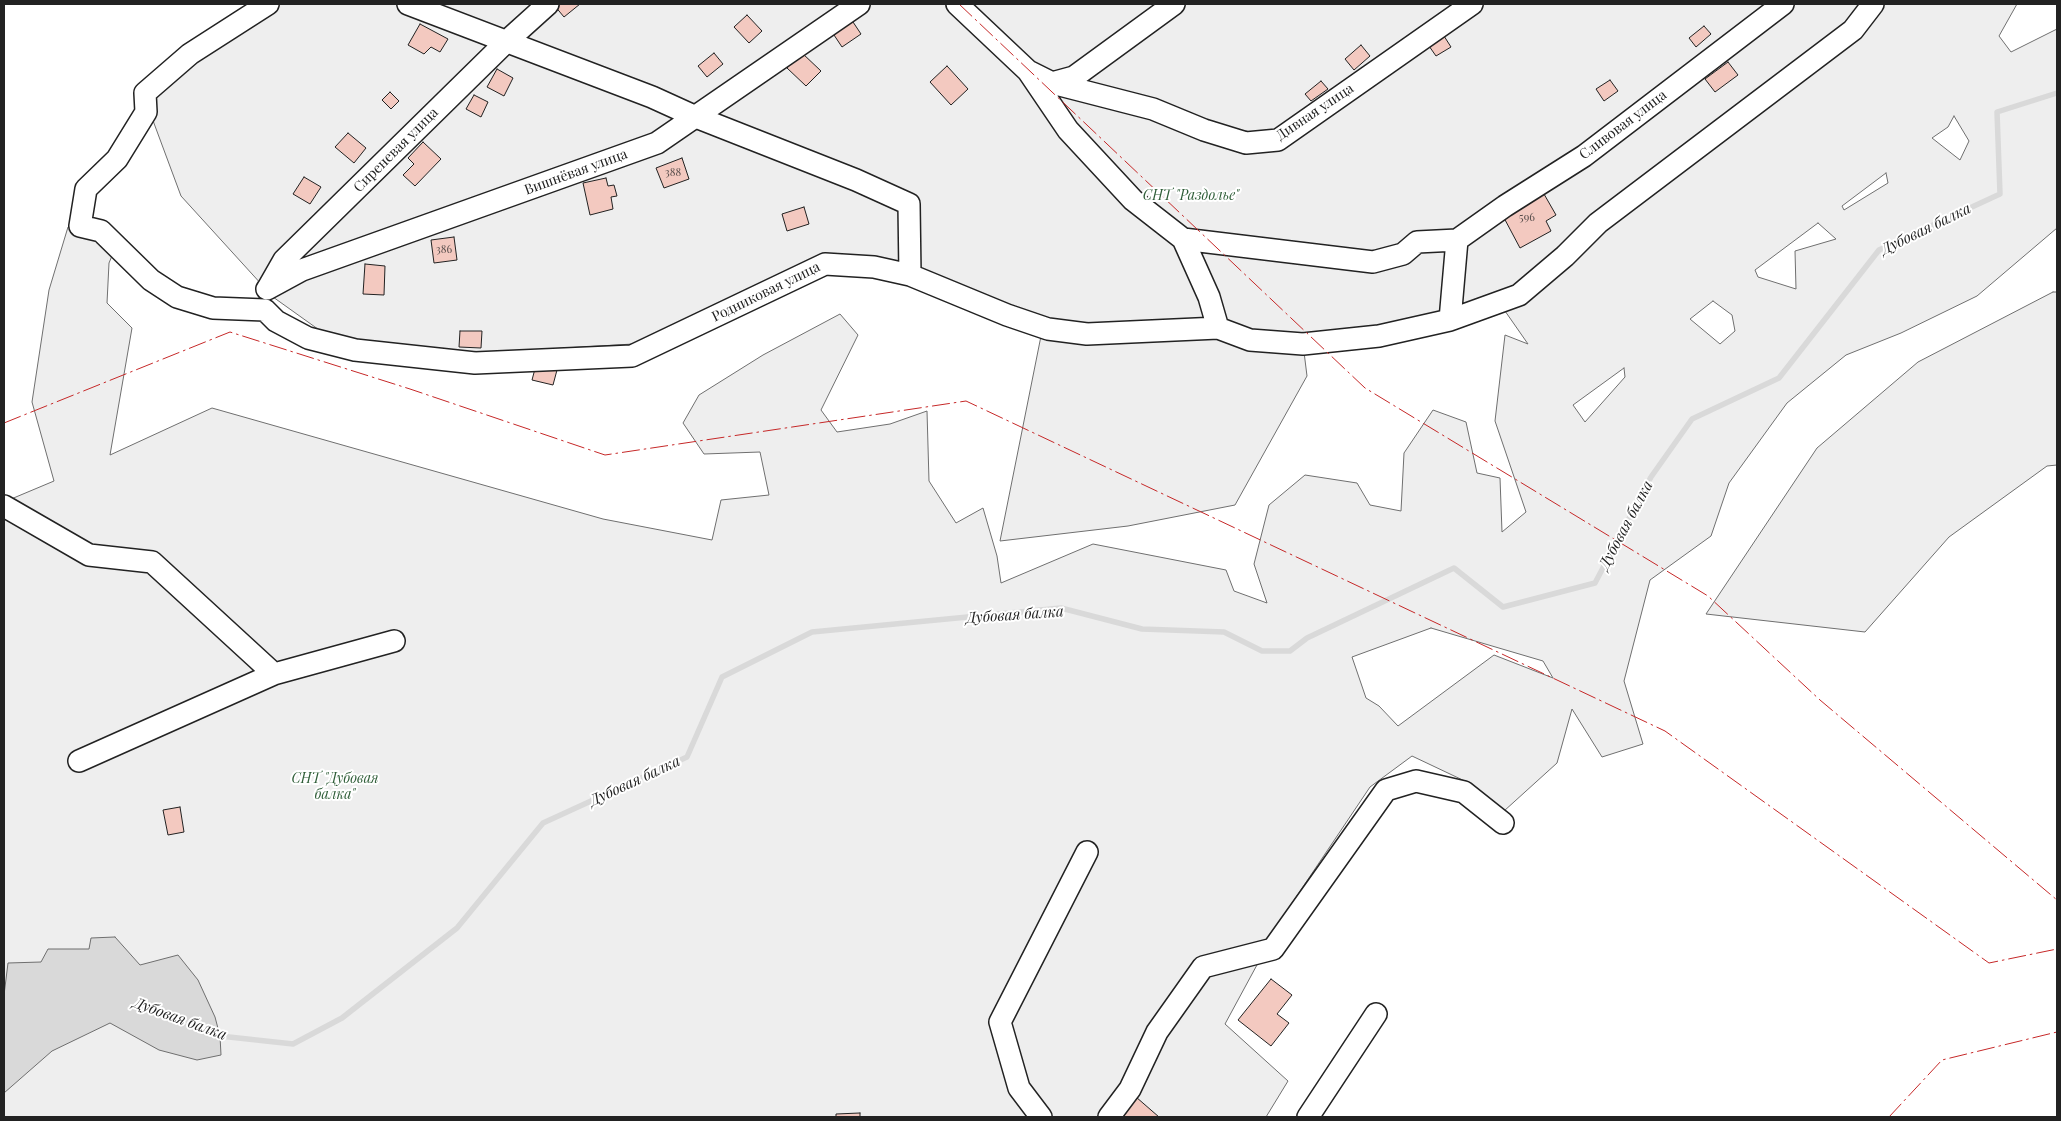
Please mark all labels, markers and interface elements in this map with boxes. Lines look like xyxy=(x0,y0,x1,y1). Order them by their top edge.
street label: Дивная улица xyxy=(1273,80,1357,144)
street label: Сливовая улица xyxy=(1576,87,1670,163)
street label: Сиреневая улица xyxy=(350,104,442,196)
street label: Вишнёвая улица xyxy=(522,146,630,198)
house number: 388 xyxy=(665,166,681,180)
park label: СНТ "Раздолье" xyxy=(1143,188,1239,204)
water label: Дубовая балка xyxy=(1878,199,1974,259)
house number: 596 xyxy=(1519,211,1535,225)
house number: 386 xyxy=(436,243,452,257)
street label: Родниковая улица xyxy=(709,258,823,326)
water label: Дубовая балка xyxy=(1595,478,1657,572)
water label: Дубовая балка xyxy=(966,603,1064,627)
water label: Дубовая балка xyxy=(587,752,683,810)
park label: СНТ "Дубовая балка" xyxy=(291,771,379,804)
water label: Дубовая балка xyxy=(131,994,229,1044)

